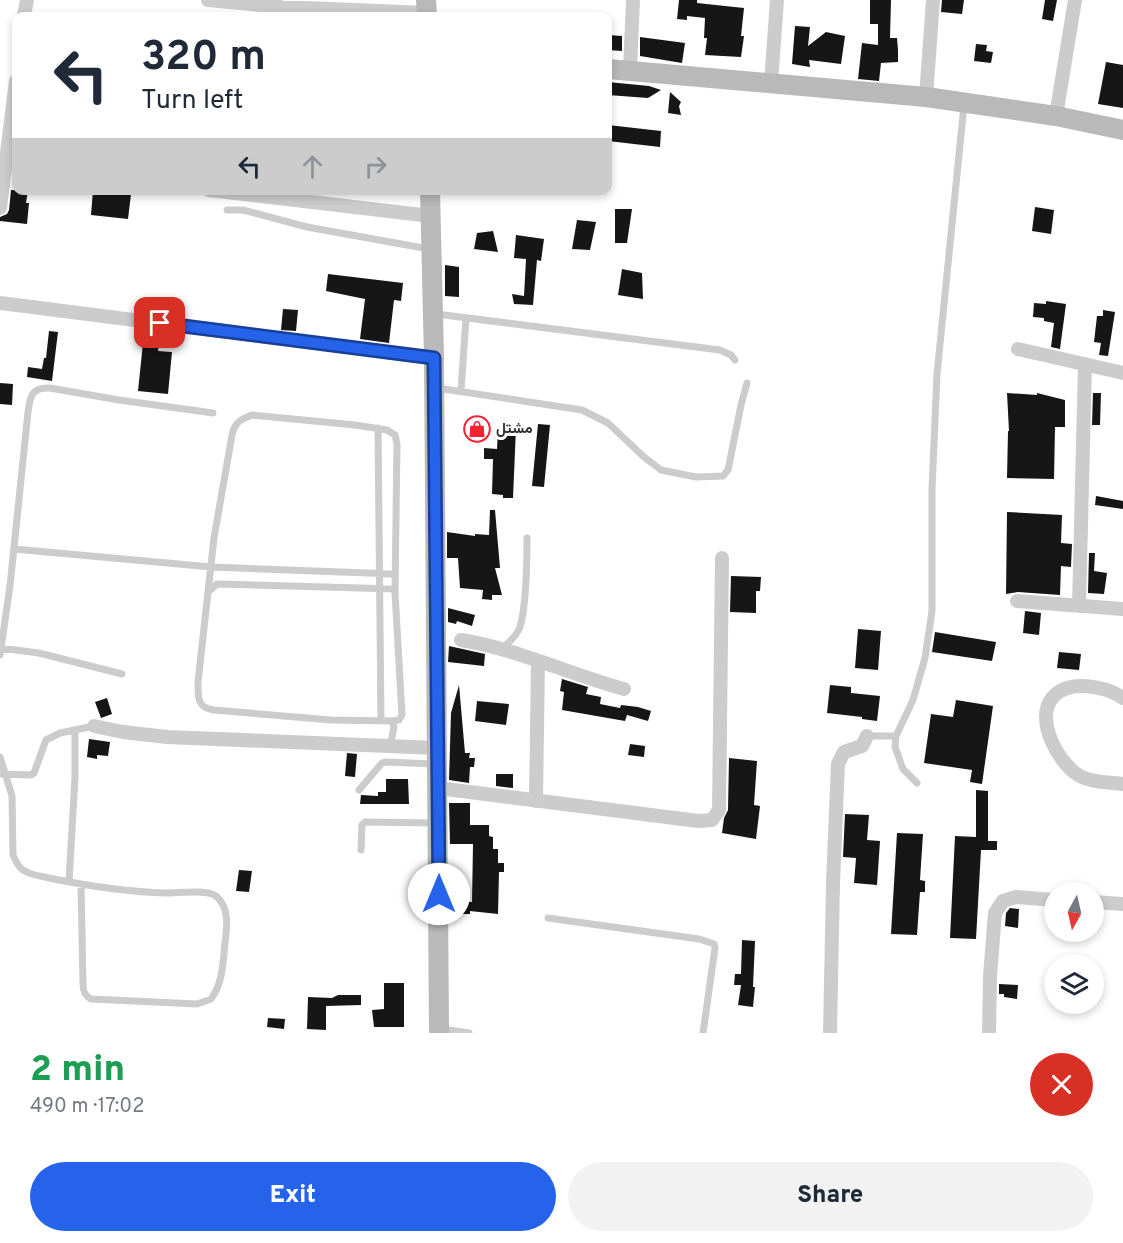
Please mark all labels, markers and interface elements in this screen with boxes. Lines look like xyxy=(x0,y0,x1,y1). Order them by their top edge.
text: 320 m xyxy=(141,32,266,85)
icon: left xyxy=(42,36,120,114)
text: Turn left xyxy=(141,84,243,118)
icon: left xyxy=(233,150,266,183)
icon: ahead xyxy=(296,150,329,183)
icon: right xyxy=(359,150,392,183)
pin xyxy=(134,297,185,348)
icon: arrive xyxy=(143,306,176,339)
shop icon: مشتل xyxy=(462,414,492,444)
place label: مشتل xyxy=(496,420,533,439)
position arrow xyxy=(407,862,471,926)
north arrow xyxy=(1044,882,1104,942)
map controls xyxy=(1044,882,1104,1014)
button: layers xyxy=(1044,954,1104,1014)
text: 2 min xyxy=(30,1048,125,1094)
button: close xyxy=(1030,1053,1093,1116)
text: 490 m · 17:02 xyxy=(30,1094,144,1120)
button: Exit xyxy=(30,1162,556,1231)
button: Share xyxy=(568,1162,1093,1231)

